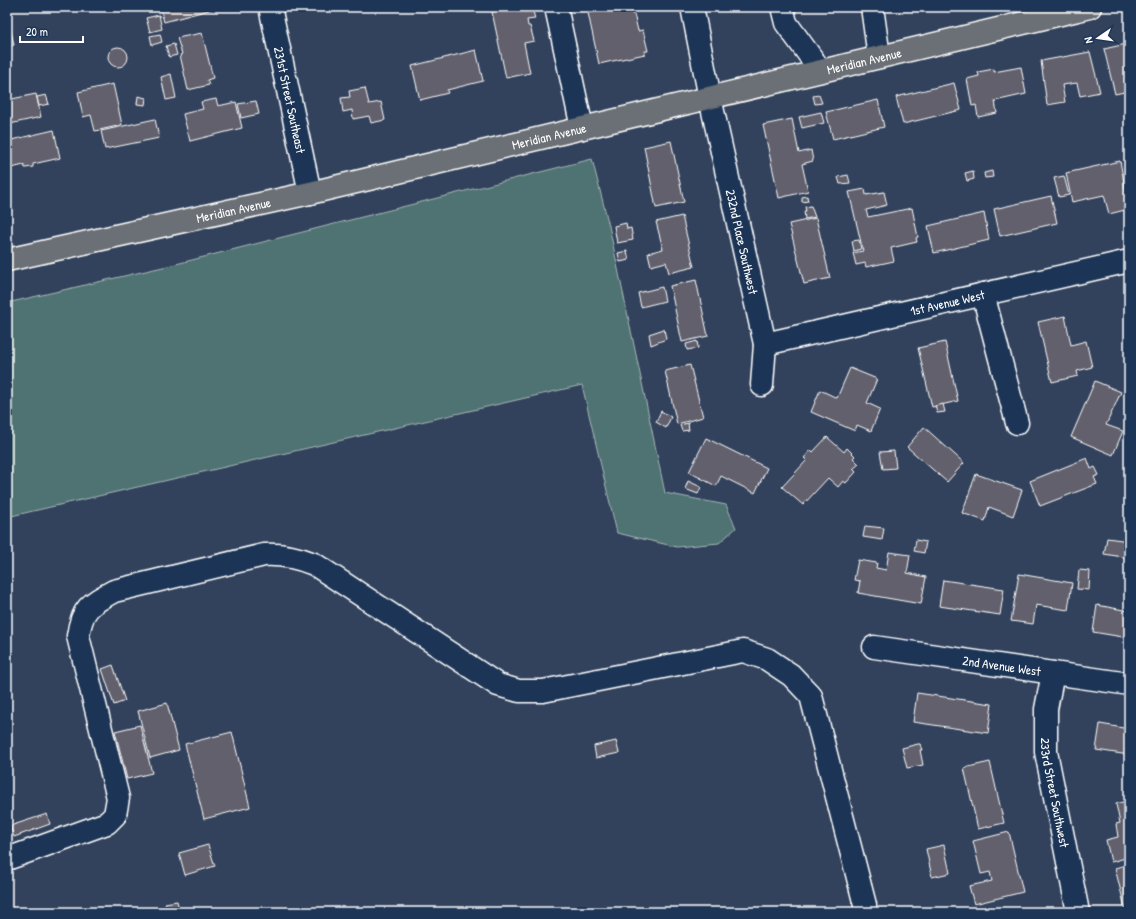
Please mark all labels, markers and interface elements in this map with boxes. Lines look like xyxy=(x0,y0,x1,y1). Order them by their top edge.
scale bar xyxy=(20,18,83,44)
north arrow xyxy=(1078,18,1118,58)
text: 20 m xyxy=(26,23,48,40)
text: N xyxy=(1081,36,1096,45)
street label: Meridian Avenue xyxy=(825,43,903,78)
street label: 231st Street Southeast xyxy=(270,45,310,155)
street label: Meridian Avenue xyxy=(510,118,588,154)
street label: 232nd Place Southwest xyxy=(722,187,763,296)
street label: Meridian Avenue xyxy=(195,193,273,227)
street label: 1st Avenue West xyxy=(908,285,987,320)
street label: 2nd Avenue West xyxy=(961,651,1042,680)
street label: 233rd Street Southwest xyxy=(1037,738,1074,849)

